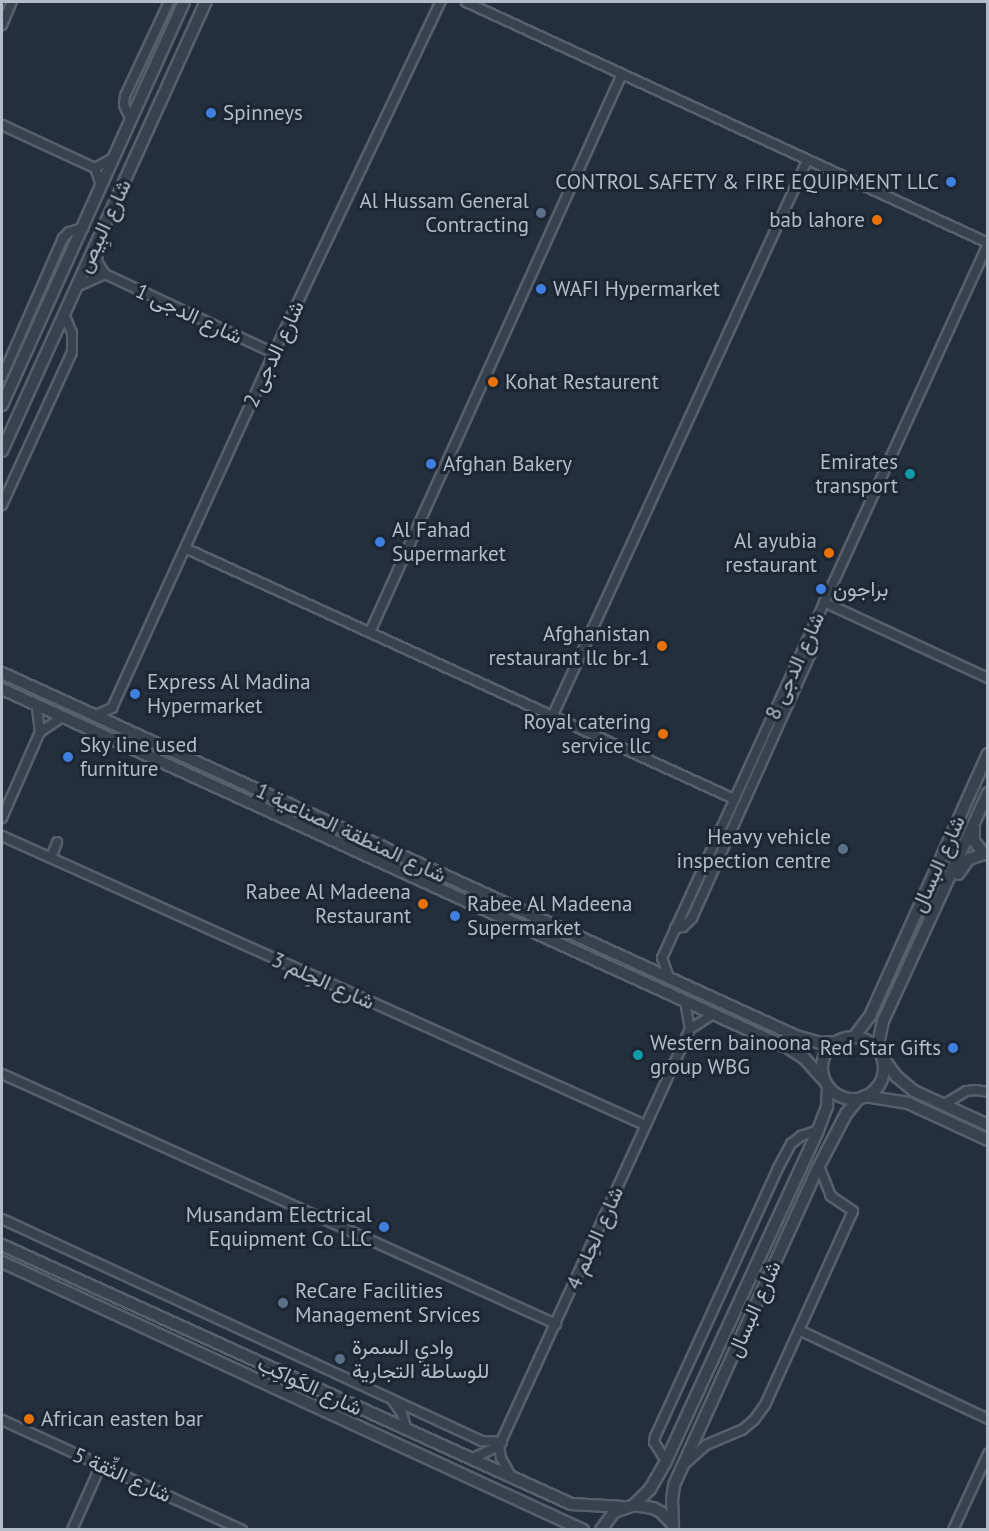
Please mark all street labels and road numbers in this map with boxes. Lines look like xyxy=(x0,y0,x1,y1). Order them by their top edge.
street label: شارع البِيص xyxy=(71,175,137,277)
street label: شارع الدجى 1 xyxy=(132,278,246,350)
street label: شارع الدجى 2 xyxy=(238,297,310,411)
street label: شارع الدجى 8 xyxy=(760,608,830,724)
street label: شارع المنطقة الصناعية 1 xyxy=(252,778,450,888)
street label: شارع البسال xyxy=(906,812,970,916)
street label: شارع الحِلم 3 xyxy=(268,947,378,1015)
street label: شارع الحِلم 4 xyxy=(561,1183,629,1293)
street label: شارع البسال xyxy=(722,1257,786,1361)
street label: شارع الكَواكِب xyxy=(254,1351,366,1421)
street label: شارع الثِّقة 5 xyxy=(69,1442,175,1508)

